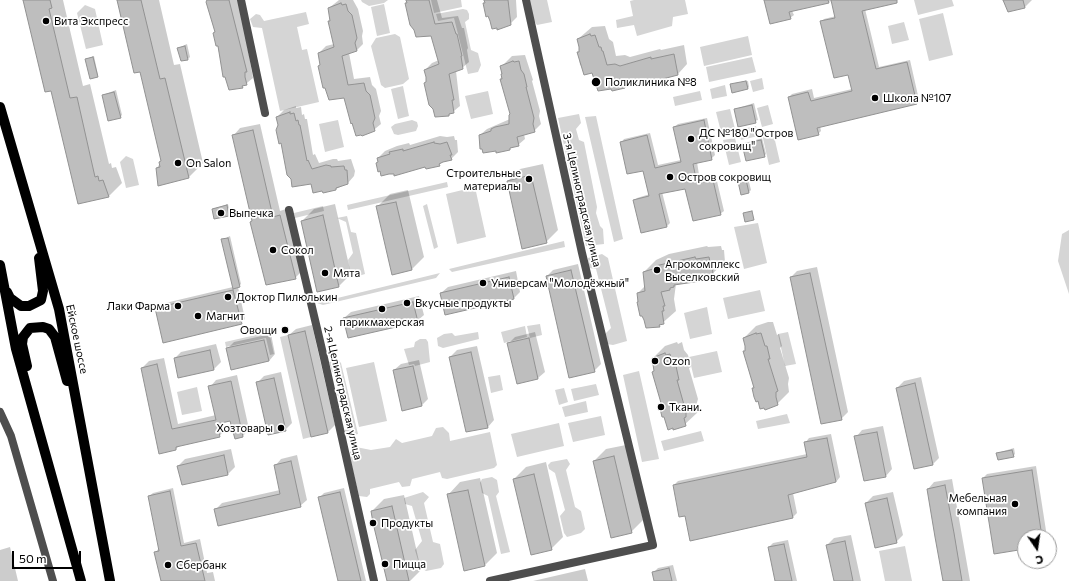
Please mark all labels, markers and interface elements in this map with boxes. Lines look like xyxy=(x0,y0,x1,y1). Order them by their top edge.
place label: Вита Экспресс xyxy=(54,14,128,28)
marker: Вита Экспресс xyxy=(41,16,51,26)
place label: Поликлиника №8 xyxy=(605,75,697,89)
marker: Поликлиника №8 xyxy=(590,76,602,88)
place label: Школа №107 xyxy=(883,91,951,105)
marker: Школа №107 xyxy=(870,93,880,103)
place label: ДС №180 "Остров сокровищ" xyxy=(699,126,793,152)
street label: 3-я Целиноградская улица xyxy=(560,132,604,268)
marker: ДС №180 "Остров сокровищ" xyxy=(686,134,696,144)
place label: On Salon xyxy=(186,156,231,170)
marker: On Salon xyxy=(173,158,183,168)
place label: Строительные материалы xyxy=(446,166,521,192)
place label: Остров сокровищ xyxy=(678,170,771,184)
marker: Остров сокровищ xyxy=(665,172,675,182)
marker: Строительные материалы xyxy=(524,174,534,184)
place label: Выпечка xyxy=(229,206,274,220)
marker: Выпечка xyxy=(216,208,226,218)
place label: Сокол xyxy=(281,243,314,257)
marker: Сокол xyxy=(268,245,278,255)
place label: Агрокомплекс Выселковский xyxy=(665,257,740,283)
marker: Агрокомплекс Выселковский xyxy=(652,265,662,275)
place label: Мята xyxy=(333,266,360,280)
marker: Мята xyxy=(320,268,330,278)
place label: Универсам "Молодёжный" xyxy=(491,276,629,290)
marker: Универсам "Молодёжный" xyxy=(478,278,488,288)
place label: Доктор Пилюлькин xyxy=(236,290,338,304)
marker: Доктор Пилюлькин xyxy=(223,292,233,302)
place label: Вкусные продукты xyxy=(415,296,511,310)
marker: Вкусные продукты xyxy=(402,298,412,308)
place label: Лаки Фарма xyxy=(107,299,170,313)
marker: Лаки Фарма xyxy=(173,301,183,311)
street label: Ейское шоссе xyxy=(63,303,91,375)
marker: парикмахерская xyxy=(377,304,387,314)
place label: Магнит xyxy=(206,309,245,323)
marker: Магнит xyxy=(193,311,203,321)
place label: парикмахерская xyxy=(340,315,424,329)
place label: Овощи xyxy=(240,323,277,337)
marker: Овощи xyxy=(280,325,290,335)
street label: 2-я Целиноградская улица xyxy=(321,325,365,461)
place label: Ozon xyxy=(663,354,690,368)
marker: Ozon xyxy=(650,356,660,366)
place label: Ткани. xyxy=(669,400,702,414)
marker: Ткани. xyxy=(656,402,666,412)
place label: Хозтовары xyxy=(216,421,273,435)
marker: Хозтовары xyxy=(276,423,286,433)
place label: Мебельная компания xyxy=(948,491,1007,517)
marker: Мебельная компания xyxy=(1010,499,1020,509)
place label: Продукты xyxy=(381,516,433,530)
marker: Продукты xyxy=(368,518,378,528)
north arrow xyxy=(1017,529,1057,569)
scale bar xyxy=(14,543,83,569)
text: 50 m xyxy=(19,551,47,565)
text: С xyxy=(1034,553,1045,567)
place label: Пицца xyxy=(393,557,426,571)
place label: Сбербанк xyxy=(176,558,227,572)
marker: Пицца xyxy=(380,559,390,569)
marker: Сбербанк xyxy=(163,560,173,570)

